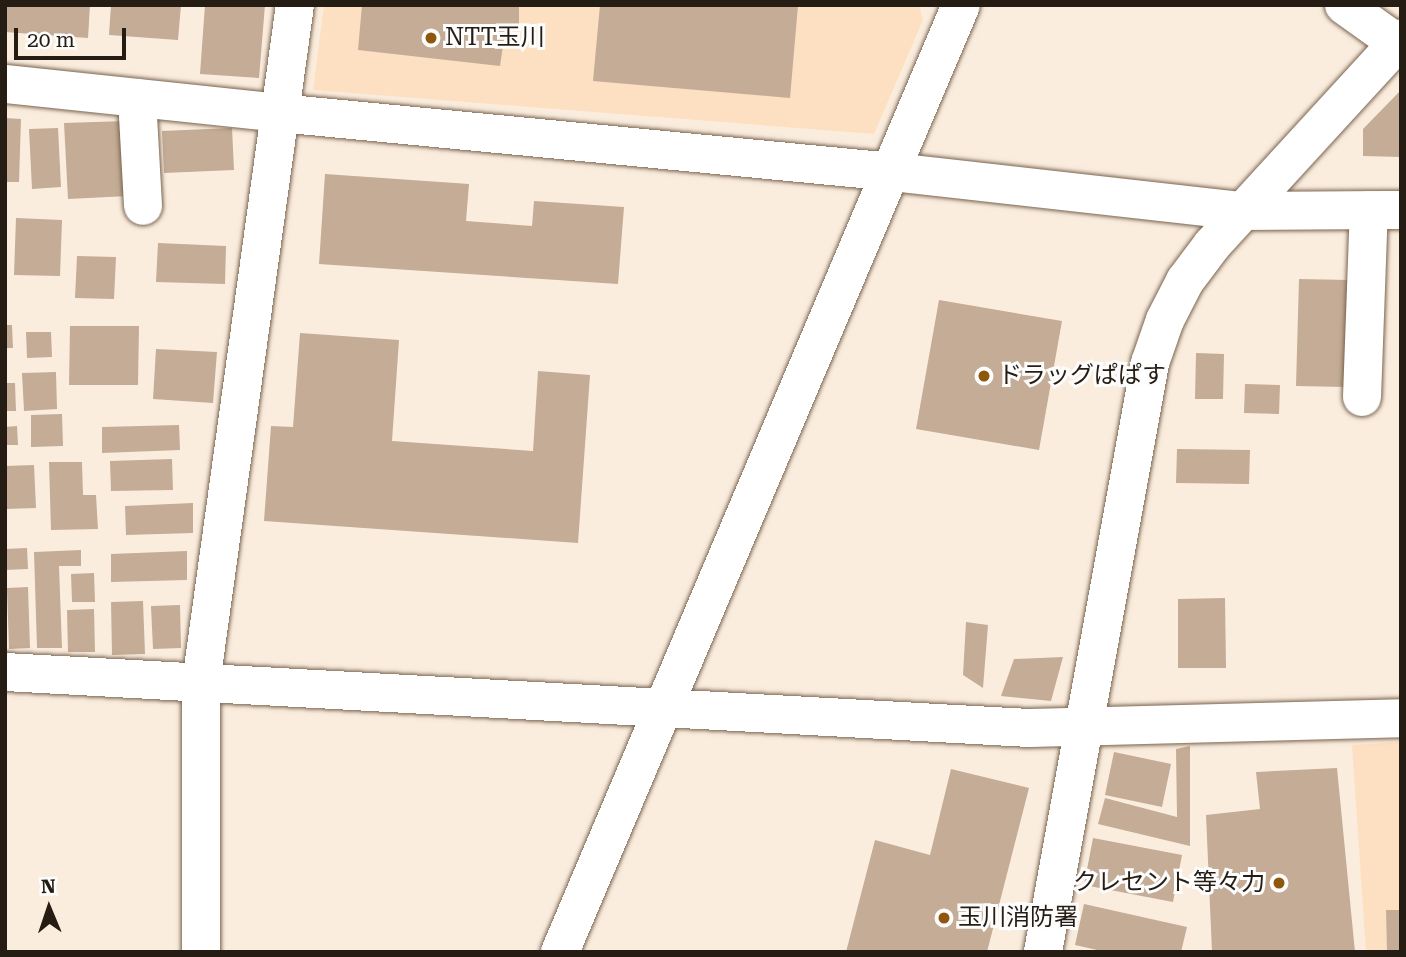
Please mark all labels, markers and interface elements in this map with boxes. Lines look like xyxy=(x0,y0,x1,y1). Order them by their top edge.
scale bar xyxy=(18,14,130,58)
place label: NTT玉川 xyxy=(445,24,545,52)
text: 20 m xyxy=(27,28,75,52)
marker: NTT玉川 xyxy=(423,30,439,46)
place label: ドラッグぱぱす xyxy=(998,362,1166,390)
marker: ドラッグぱぱす xyxy=(976,368,992,384)
place label: クレセント等々力 xyxy=(1073,869,1265,897)
north arrow xyxy=(14,873,84,943)
text: N xyxy=(41,875,56,898)
marker: クレセント等々力 xyxy=(1271,875,1287,891)
place label: 玉川消防署 xyxy=(958,904,1078,932)
marker: 玉川消防署 xyxy=(936,910,952,926)

